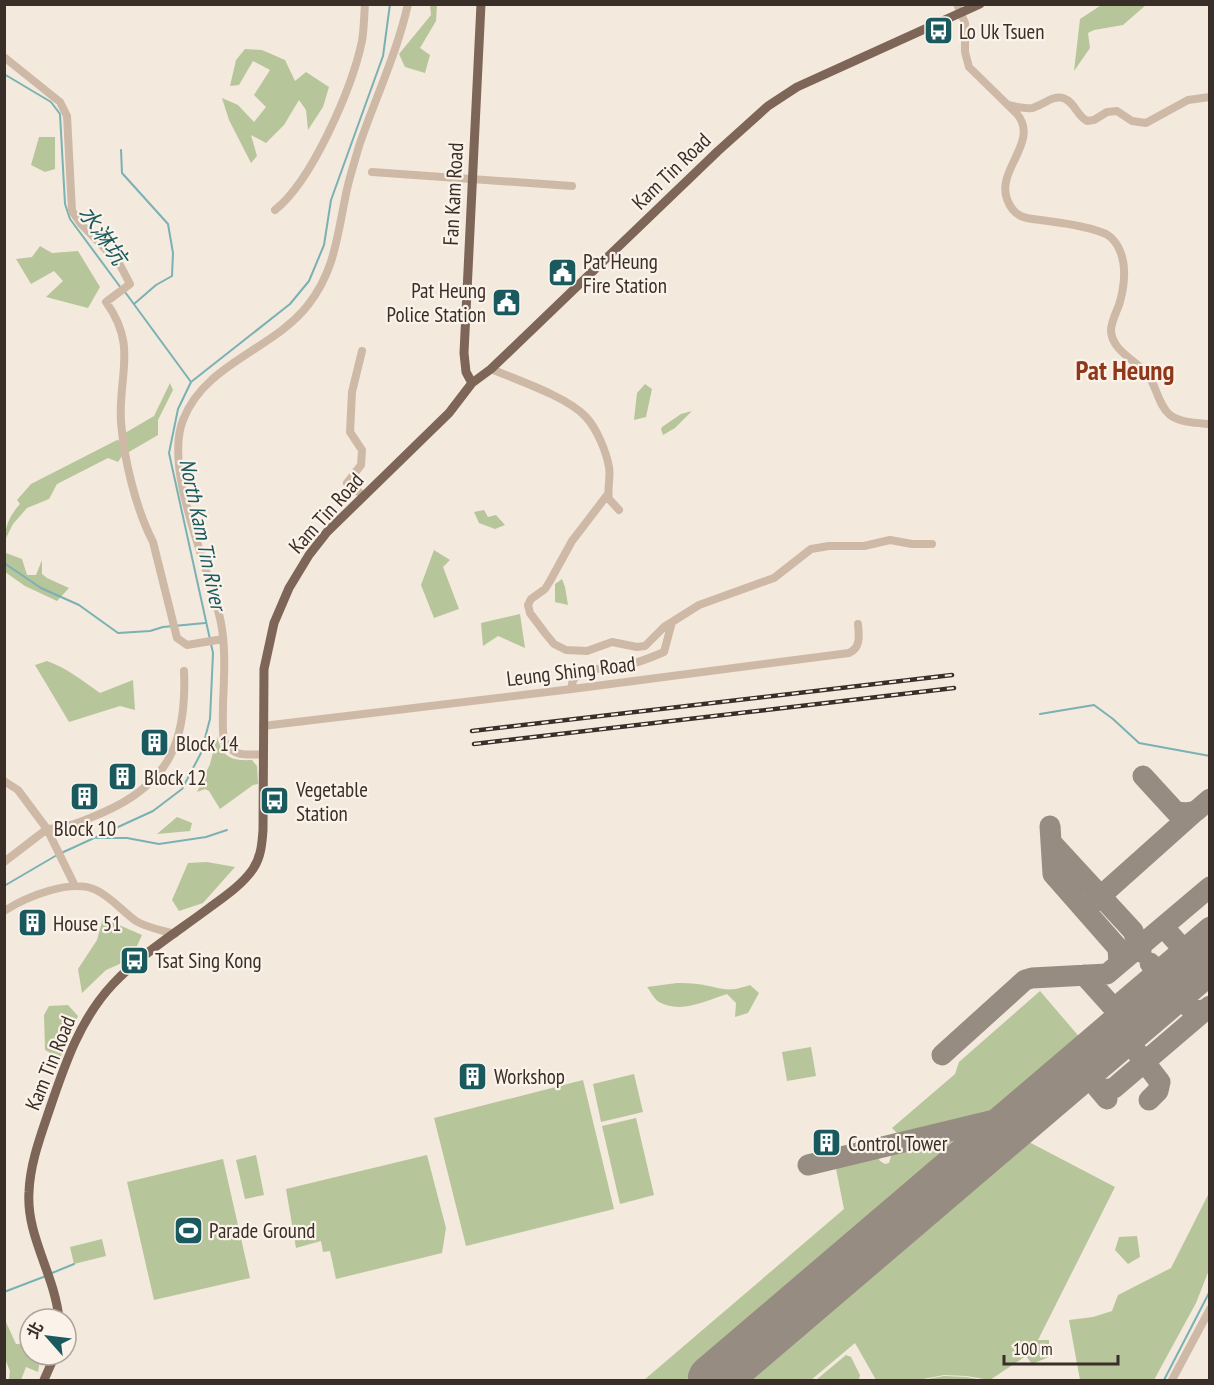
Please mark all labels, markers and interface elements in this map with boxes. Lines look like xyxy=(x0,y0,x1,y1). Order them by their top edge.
bus stop icon: Lo Uk Tsuen xyxy=(922,15,954,47)
place label: Lo Uk Tsuen xyxy=(959,18,1045,45)
street label: Kam Tin Road xyxy=(626,127,716,215)
street label: Fan Kam Road xyxy=(437,142,469,246)
water label: 水淋坑 xyxy=(73,200,135,273)
place label: Pat Heung Fire Station xyxy=(583,248,667,299)
public building icon: Pat Heung Fire Station xyxy=(546,257,578,289)
place label: Pat Heung Police Station xyxy=(387,277,486,328)
public building icon: Pat Heung Police Station xyxy=(491,286,523,318)
district label: Pat Heung xyxy=(1076,353,1174,387)
water label: North Kam Tin River xyxy=(173,456,233,615)
street label: Kam Tin Road xyxy=(283,467,369,559)
street label: Leung Shing Road xyxy=(505,650,637,692)
building icon: Block 14 xyxy=(139,727,171,759)
place label: Block 14 xyxy=(176,730,239,757)
building icon: Block 12 xyxy=(107,761,139,793)
place label: Block 12 xyxy=(144,764,206,791)
place label: Vegetable Station xyxy=(295,776,368,827)
building icon: Block 10 xyxy=(69,781,101,813)
bus stop icon: Vegetable Station xyxy=(259,785,291,817)
place label: Block 10 xyxy=(54,815,116,842)
building icon: House 51 xyxy=(16,907,48,939)
place label: House 51 xyxy=(53,910,122,937)
bus stop icon: Tsat Sing Kong xyxy=(118,944,150,976)
place label: Tsat Sing Kong xyxy=(155,947,262,974)
street label: Kam Tin Road xyxy=(19,1012,81,1114)
building icon: Workshop xyxy=(457,1060,489,1092)
place label: Workshop xyxy=(494,1063,565,1090)
building icon: Control Tower xyxy=(811,1127,843,1159)
place label: Control Tower xyxy=(848,1130,948,1157)
sports icon: Parade Ground xyxy=(172,1214,204,1246)
place label: Parade Ground xyxy=(209,1217,315,1244)
north arrow xyxy=(18,1307,78,1367)
text: 北 xyxy=(22,1318,47,1342)
scale bar xyxy=(1004,1328,1118,1366)
text: 100 m xyxy=(1013,1337,1053,1360)

